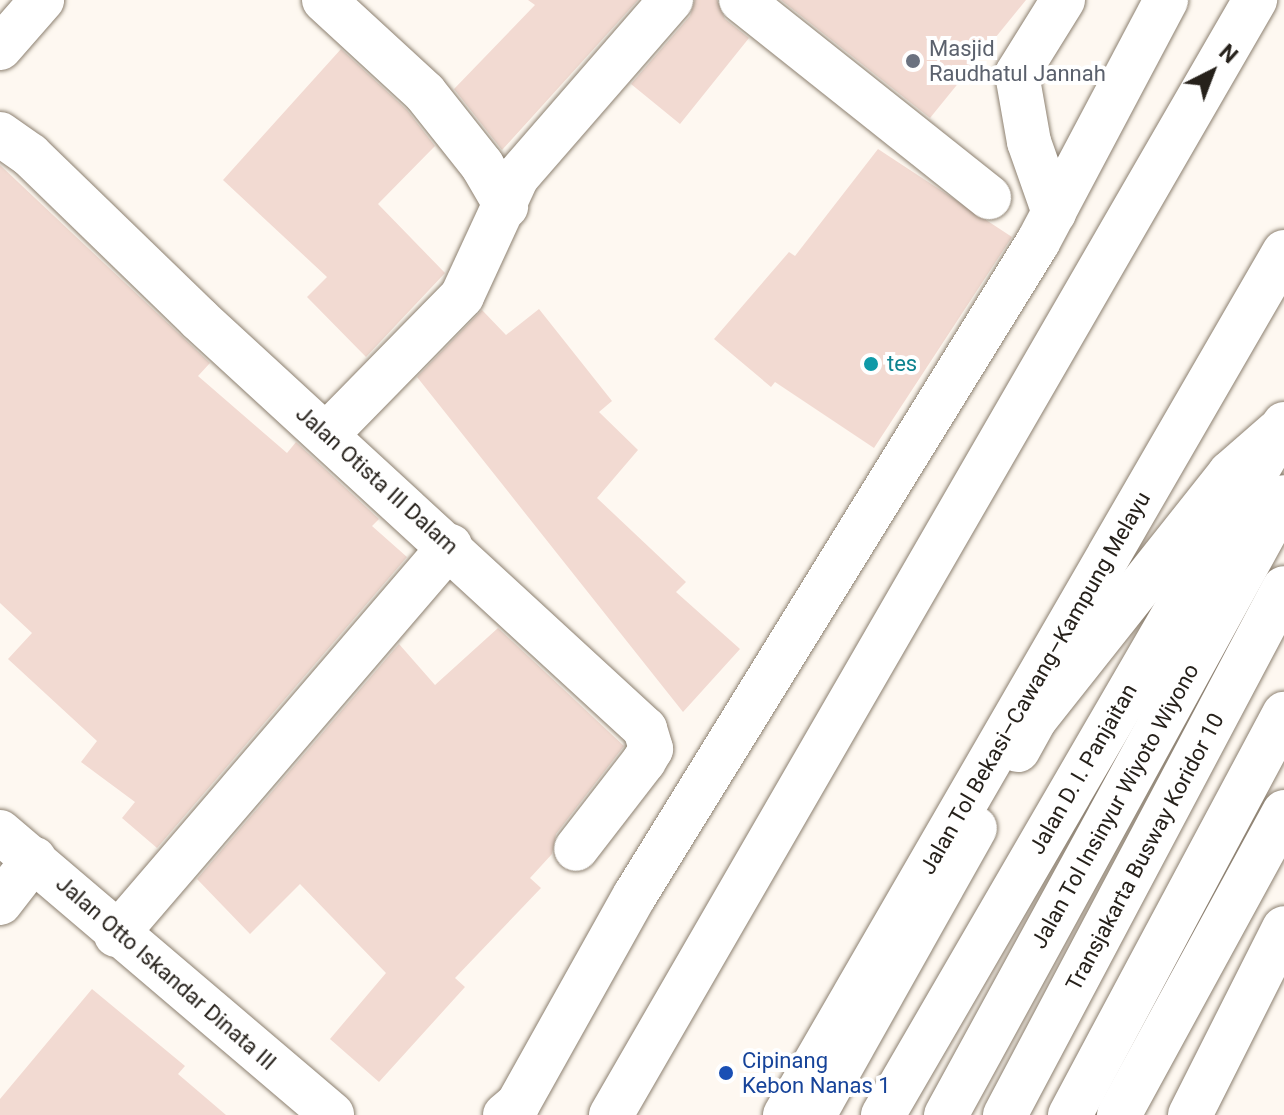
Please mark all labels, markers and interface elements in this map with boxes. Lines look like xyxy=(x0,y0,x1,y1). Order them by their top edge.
north arrow xyxy=(1172,32,1252,112)
place label: Masjid Raudhatul Jannah xyxy=(929,35,1106,86)
text: N xyxy=(1214,39,1243,68)
marker: Masjid Raudhatul Jannah xyxy=(904,52,922,70)
place label: tes xyxy=(887,351,917,377)
marker: tes xyxy=(862,355,880,373)
street label: Jalan Otista III Dalam xyxy=(290,400,464,560)
street label: Jalan Tol Bekasi–Cawang–Kampung Melayu xyxy=(914,487,1156,879)
street label: Jalan Tol Insinyur Wiyoto Wiyono xyxy=(1025,659,1205,953)
street label: Jalan D. I. Panjaitan xyxy=(1023,679,1143,859)
street label: Transjakarta Busway Koridor 10 xyxy=(1060,709,1230,995)
street label: Jalan Otto Iskandar Dinata III xyxy=(51,870,281,1076)
place label: Cipinang Kebon Nanas 1 xyxy=(742,1047,891,1098)
marker: Cipinang Kebon Nanas 1 xyxy=(717,1064,735,1082)

